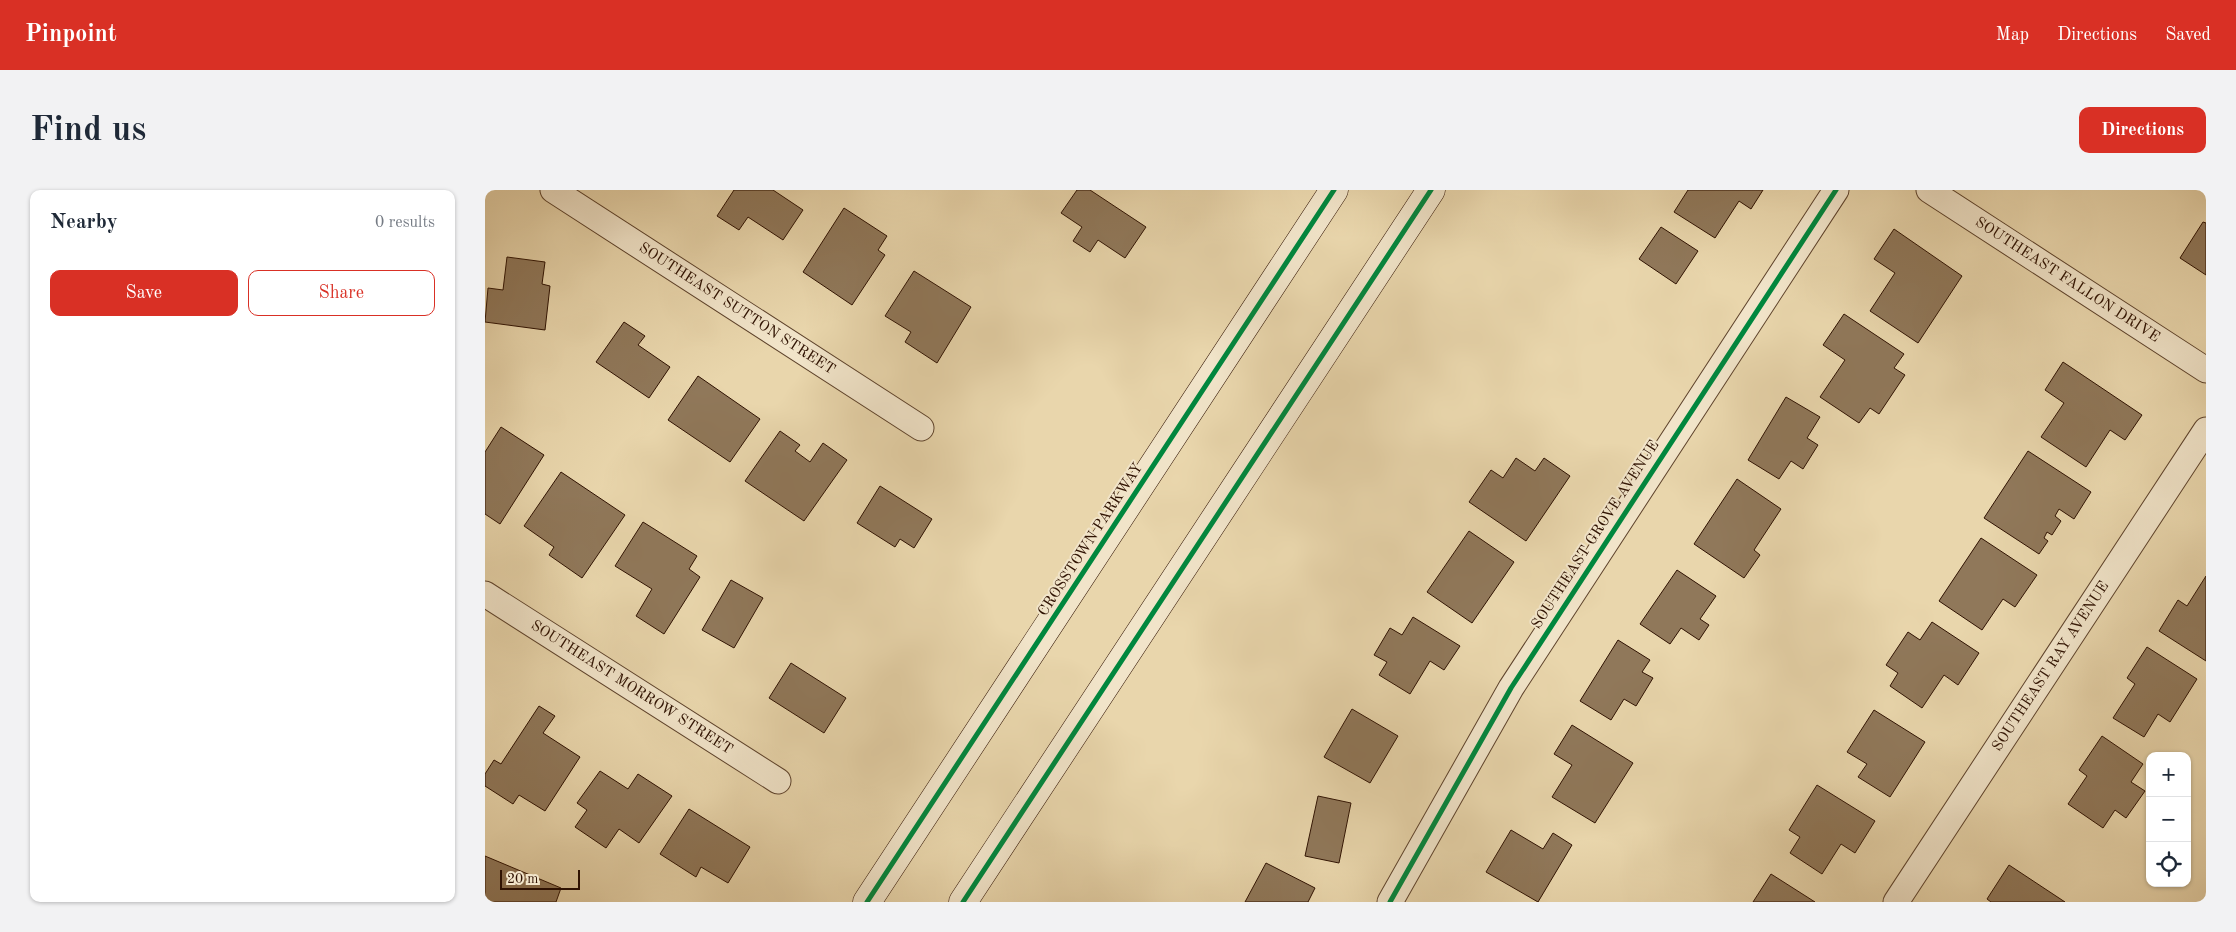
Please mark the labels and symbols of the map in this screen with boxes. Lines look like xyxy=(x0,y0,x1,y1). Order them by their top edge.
street label: SOUTHEAST FALLON DRIVE xyxy=(1972,215,2162,345)
street label: SOUTHEAST SUTTON STREET xyxy=(636,240,838,378)
street label: SOUTHEAST GROVE AVENUE xyxy=(1529,438,1663,632)
street label: CROSSTOWN PARKWAY xyxy=(1036,461,1146,619)
street label: SOUTHEAST RAY AVENUE xyxy=(1990,579,2112,754)
street label: SOUTHEAST MORROW STREET xyxy=(528,618,735,757)
scale bar xyxy=(500,867,580,890)

